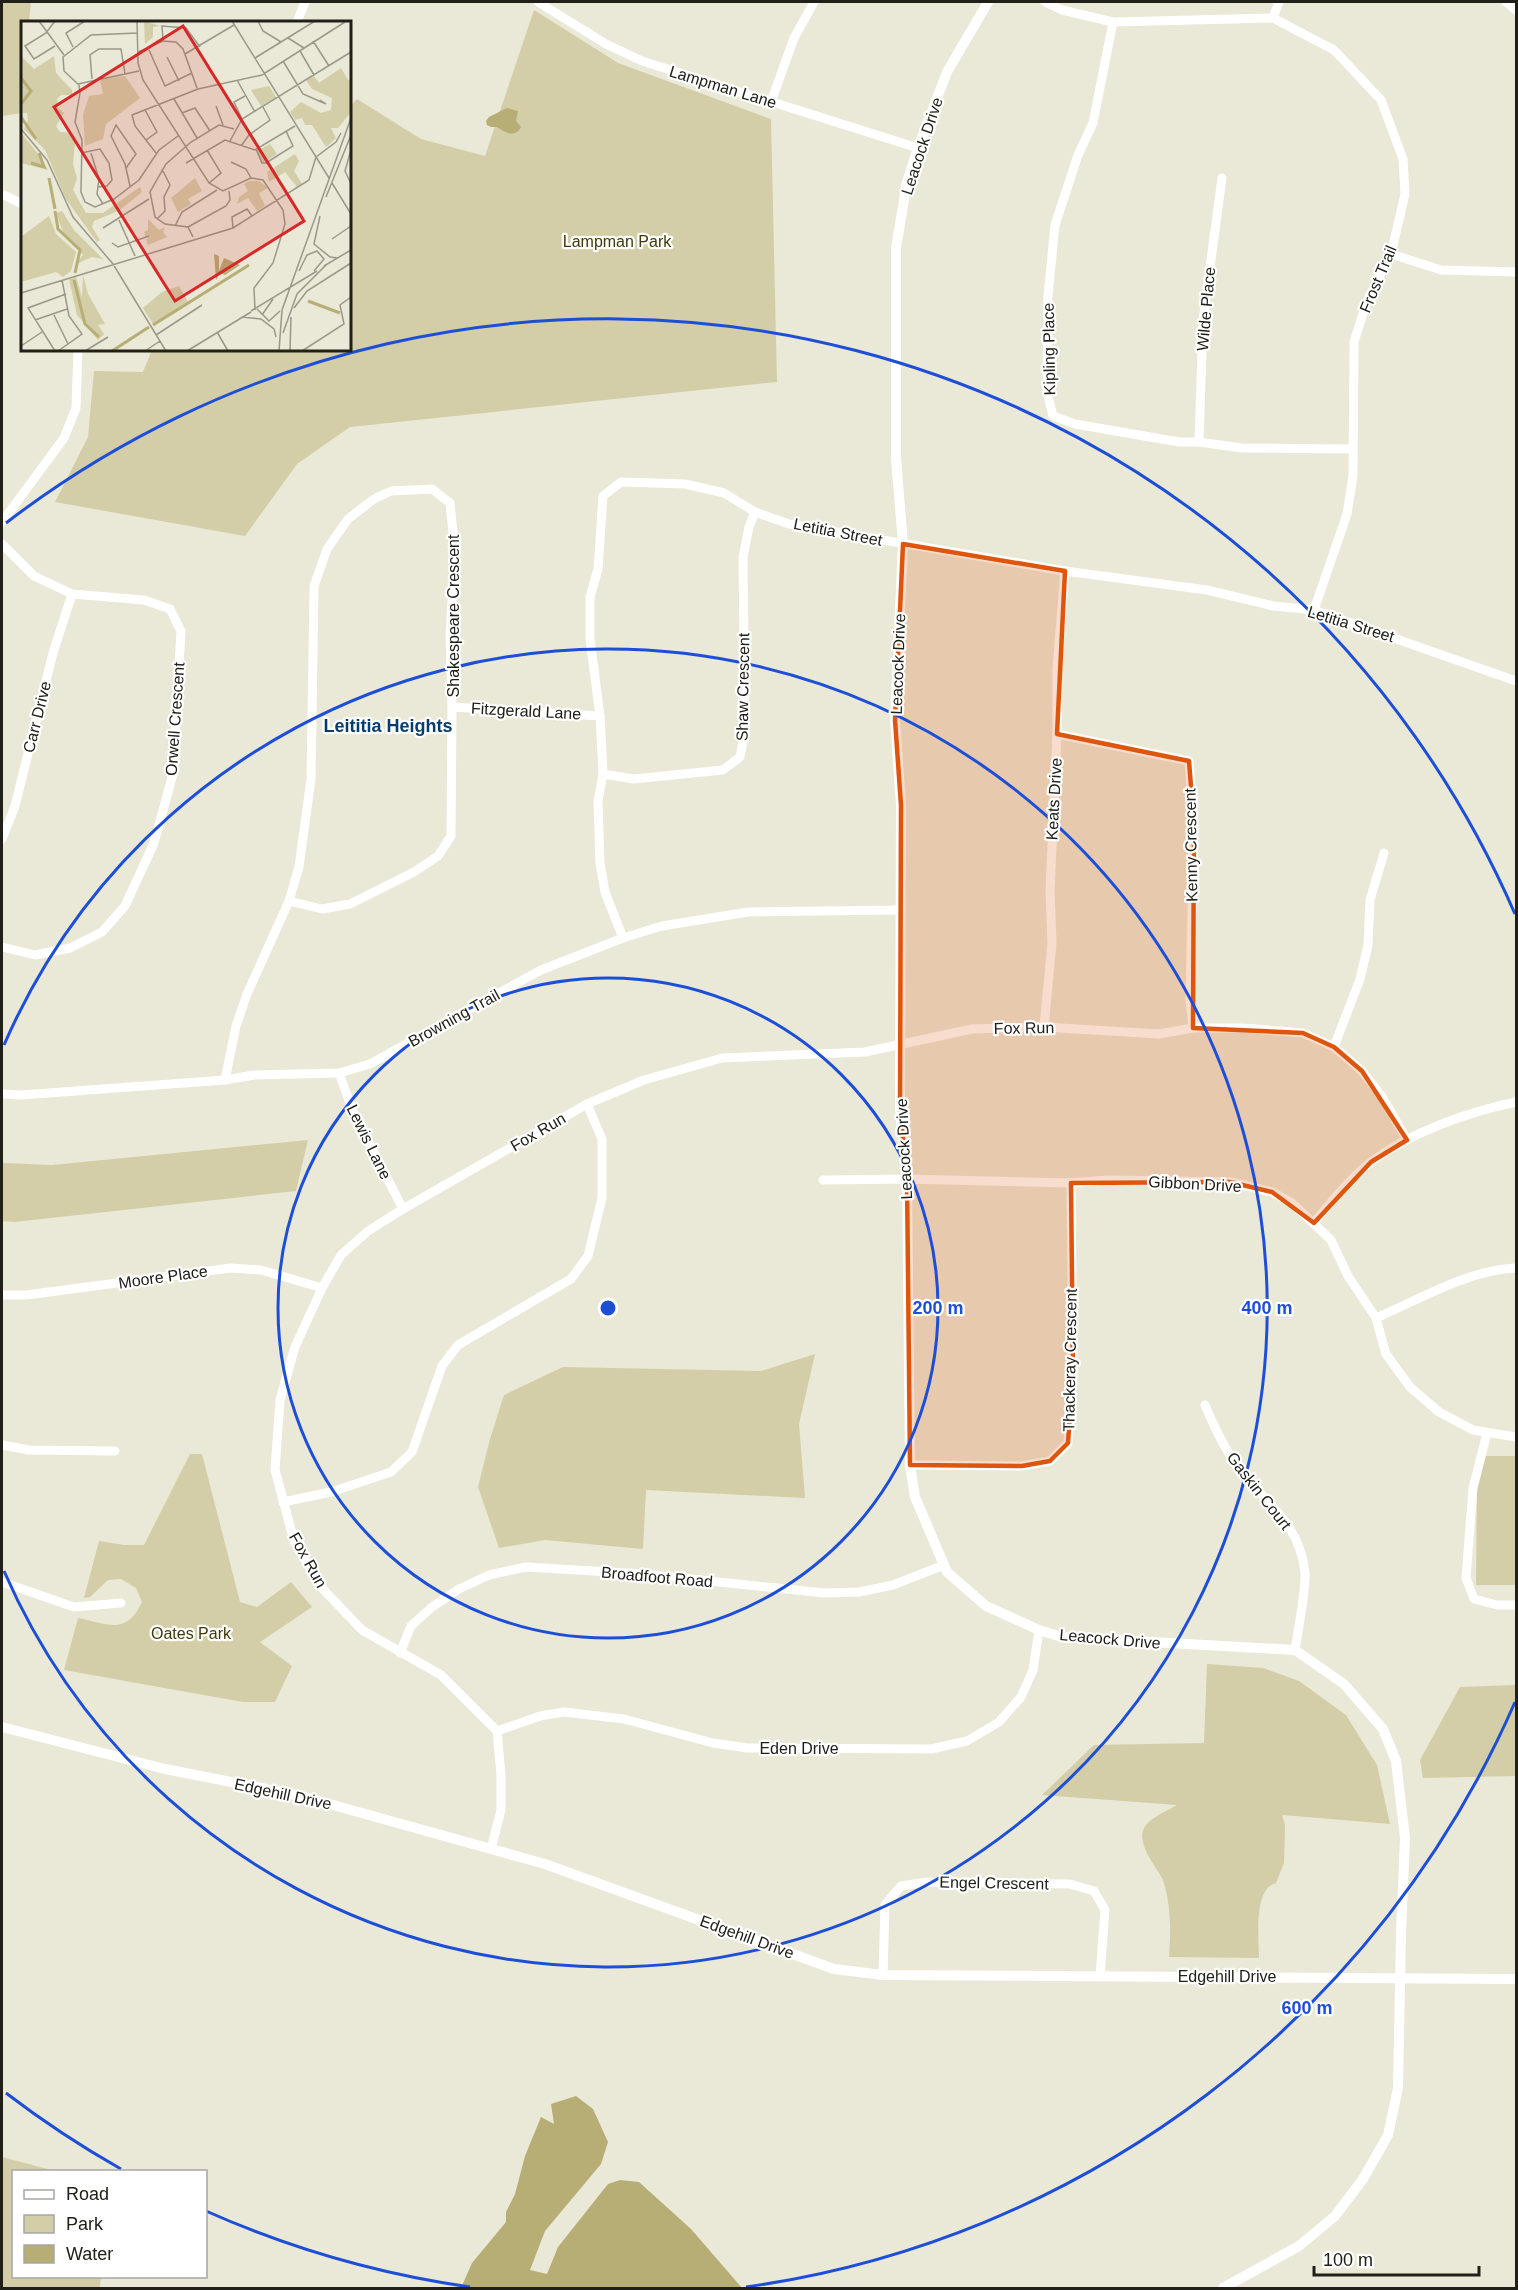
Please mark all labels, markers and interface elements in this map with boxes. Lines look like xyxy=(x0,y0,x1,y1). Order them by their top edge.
inset map xyxy=(21,21,351,351)
street label: Lampman Lane xyxy=(667,63,779,111)
street label: Leacock Drive xyxy=(898,95,946,197)
park label: Lampman Park xyxy=(563,233,672,250)
street label: Frost Trail xyxy=(1356,243,1400,315)
street label: Wilde Place xyxy=(1194,266,1218,352)
street label: Kipling Place xyxy=(1040,303,1058,395)
street label: Letitia Street xyxy=(792,515,884,549)
street label: Shakespeare Crescent xyxy=(445,534,462,697)
street label: Letitia Street xyxy=(1306,603,1397,645)
street label: Leacock Drive xyxy=(888,613,908,715)
street label: Shaw Crescent xyxy=(734,632,752,741)
street label: Orwell Crescent xyxy=(163,661,187,776)
street label: Carr Drive xyxy=(20,679,54,754)
street label: Fitzgerald Lane xyxy=(470,700,582,722)
district label: Leititia Heights xyxy=(323,716,453,736)
street label: Keats Drive xyxy=(1043,757,1065,841)
street label: Kenny Crescent xyxy=(1181,787,1200,902)
street label: Browning Trail xyxy=(406,986,502,1050)
street label: Fox Run xyxy=(994,1019,1054,1037)
street label: Leacock Drive xyxy=(893,1098,915,1200)
street label: Lewis Lane xyxy=(344,1102,394,1182)
street label: Fox Run xyxy=(508,1110,568,1154)
street label: Gibbon Drive xyxy=(1148,1173,1242,1195)
street label: Moore Place xyxy=(117,1262,209,1292)
street label: Thackeray Crescent xyxy=(1060,1288,1080,1432)
centre of rings xyxy=(598,1298,618,1318)
text: 200 m xyxy=(912,1298,964,1318)
text: 400 m xyxy=(1241,1298,1293,1318)
street label: Gaskin Court xyxy=(1224,1449,1295,1533)
street label: Fox Run xyxy=(286,1529,330,1591)
street label: Broadfoot Road xyxy=(600,1564,714,1590)
park label: Oates Park xyxy=(151,1625,232,1642)
street label: Leacock Drive xyxy=(1059,1626,1161,1652)
street label: Eden Drive xyxy=(759,1740,839,1757)
street label: Edgehill Drive xyxy=(233,1775,333,1813)
street label: Engel Crescent xyxy=(939,1874,1049,1892)
street label: Edgehill Drive xyxy=(698,1912,796,1962)
street label: Edgehill Drive xyxy=(1178,1968,1276,1985)
text: 600 m xyxy=(1281,1998,1333,2018)
legend xyxy=(12,2170,207,2278)
text: Road xyxy=(66,2184,109,2204)
text: Park xyxy=(66,2214,104,2234)
scale bar xyxy=(1314,2239,1479,2277)
text: Water xyxy=(66,2244,113,2264)
text: 100 m xyxy=(1323,2250,1373,2270)

